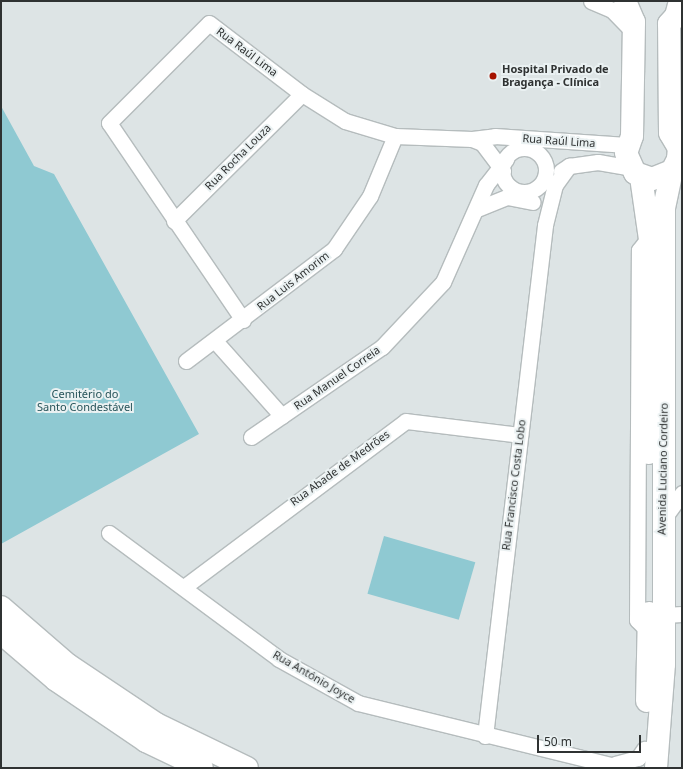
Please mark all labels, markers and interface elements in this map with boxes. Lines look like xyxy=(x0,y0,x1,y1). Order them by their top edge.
street label: Rua Raúl Lima xyxy=(214,25,280,79)
place label: Hospital Privado de Bragança - Clínica xyxy=(502,63,609,89)
marker: Hospital Privado de Bragança - Clínica xyxy=(487,70,499,82)
street label: Rua Rocha Louza xyxy=(202,121,274,193)
street label: Rua Raúl Lima xyxy=(522,132,596,150)
street label: Rua Luis Amorim xyxy=(254,249,332,313)
street label: Rua Manuel Correia xyxy=(291,343,383,413)
park label: Cemitério do Santo Condestável xyxy=(37,388,133,414)
street label: Avenida Luciano Cordeiro xyxy=(655,403,671,535)
street label: Rua Francisco Costa Lobo xyxy=(499,419,529,551)
street label: Rua Abade de Medrões xyxy=(288,427,392,509)
street label: Rua António Joyce xyxy=(271,648,357,706)
scale bar xyxy=(539,727,643,753)
text: 50 m xyxy=(544,733,572,750)

